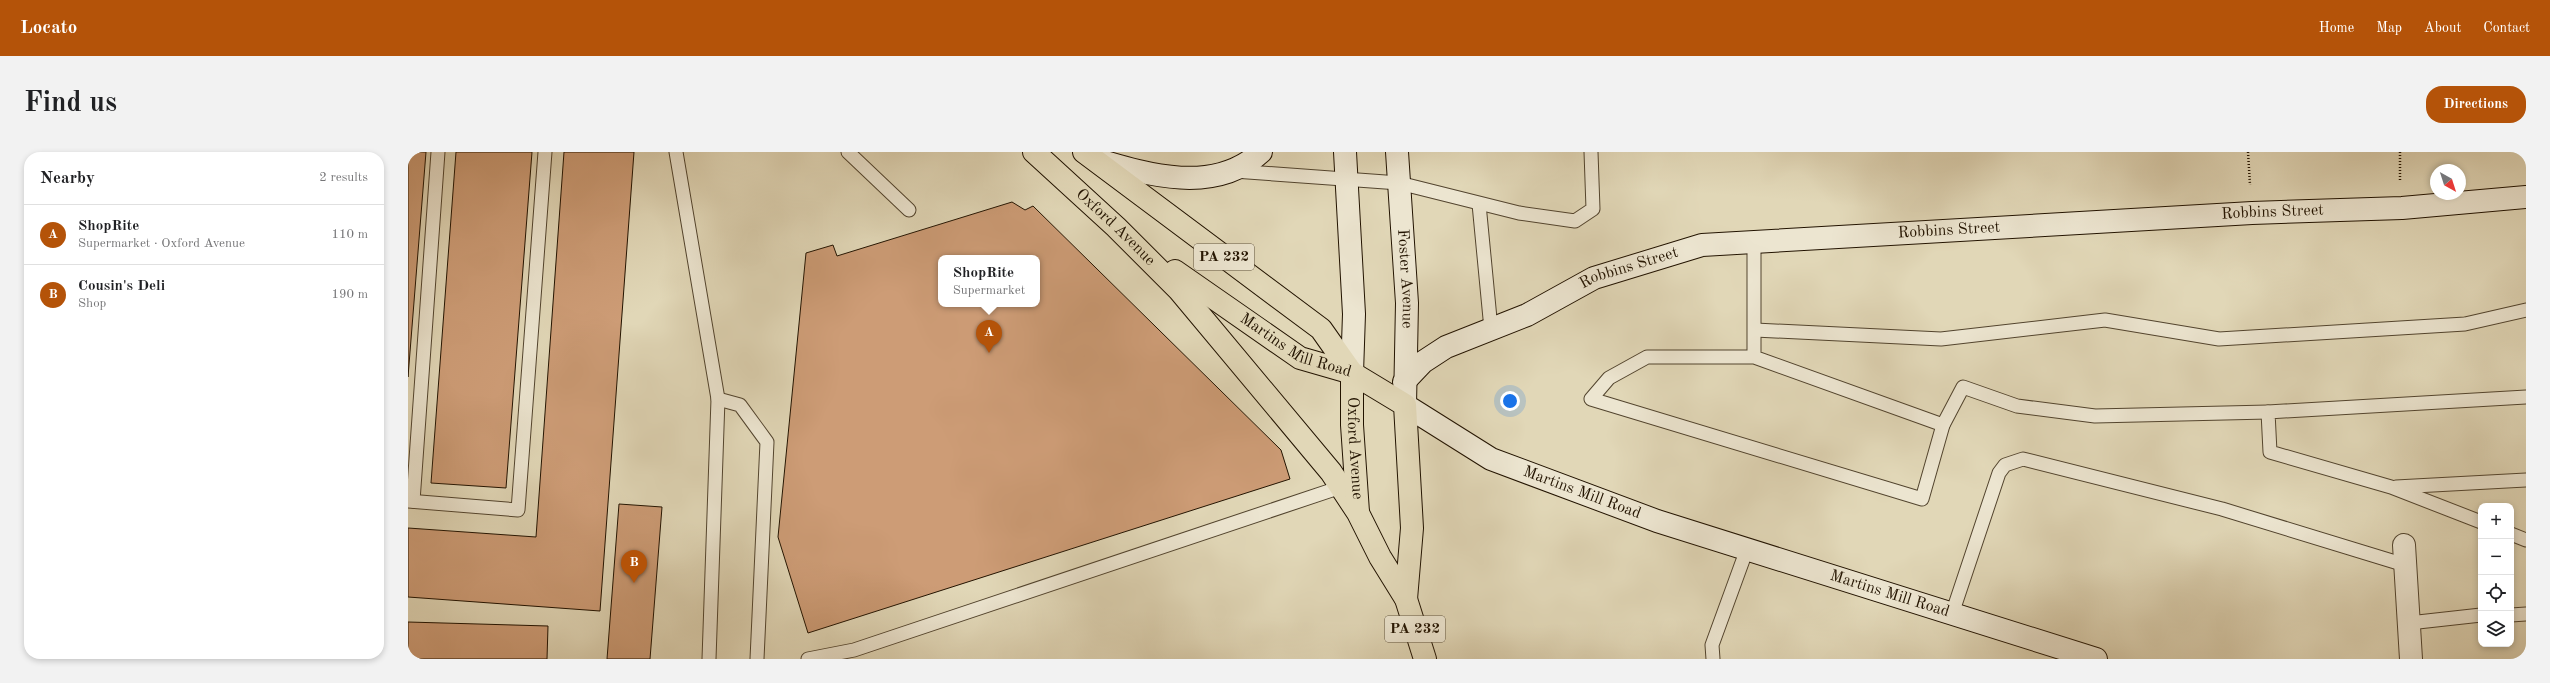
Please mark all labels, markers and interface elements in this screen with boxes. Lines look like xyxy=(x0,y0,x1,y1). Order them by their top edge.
text: Locato xyxy=(20,19,77,38)
text: Home xyxy=(2319,21,2354,35)
text: Map xyxy=(2376,21,2402,35)
text: About xyxy=(2424,21,2461,35)
text: Contact xyxy=(2483,21,2530,35)
button: Directions xyxy=(2426,86,2526,123)
text: Find us xyxy=(24,90,117,118)
north arrow xyxy=(2430,164,2466,200)
text: Nearby xyxy=(40,170,95,187)
text: 2 results xyxy=(319,171,368,184)
street label: Oxford Avenue xyxy=(1073,186,1158,269)
street label: Robbins Street xyxy=(2221,203,2324,223)
text: ShopRite xyxy=(78,219,139,234)
street label: Robbins Street xyxy=(1897,220,2001,242)
text: A xyxy=(48,228,58,241)
text: 110 m xyxy=(331,228,368,241)
street label: Foster Avenue xyxy=(1394,229,1415,329)
text: Supermarket · Oxford Avenue xyxy=(78,237,245,250)
road number: PA 232 xyxy=(1194,244,1254,270)
street label: Robbins Street xyxy=(1577,245,1681,292)
popup xyxy=(938,255,1040,307)
text: ShopRite xyxy=(953,266,1014,281)
text: Cousin's Deli xyxy=(78,279,165,294)
text: Supermarket xyxy=(953,284,1025,297)
text: B xyxy=(48,288,58,301)
text: 190 m xyxy=(331,288,368,301)
text: Shop xyxy=(78,297,106,310)
street label: Martins Mill Road xyxy=(1237,311,1353,380)
pin: A xyxy=(976,320,1002,353)
your location xyxy=(1500,391,1520,411)
street label: Oxford Avenue xyxy=(1344,397,1365,500)
street label: Martins Mill Road xyxy=(1521,464,1643,522)
map controls xyxy=(2478,503,2514,647)
button: + xyxy=(2478,503,2514,539)
button: − xyxy=(2478,539,2514,575)
pin: B xyxy=(621,550,647,583)
street label: Martins Mill Road xyxy=(1828,568,1951,620)
button: locate xyxy=(2478,575,2514,611)
button: layers xyxy=(2478,611,2514,647)
road number: PA 232 xyxy=(1385,616,1445,642)

